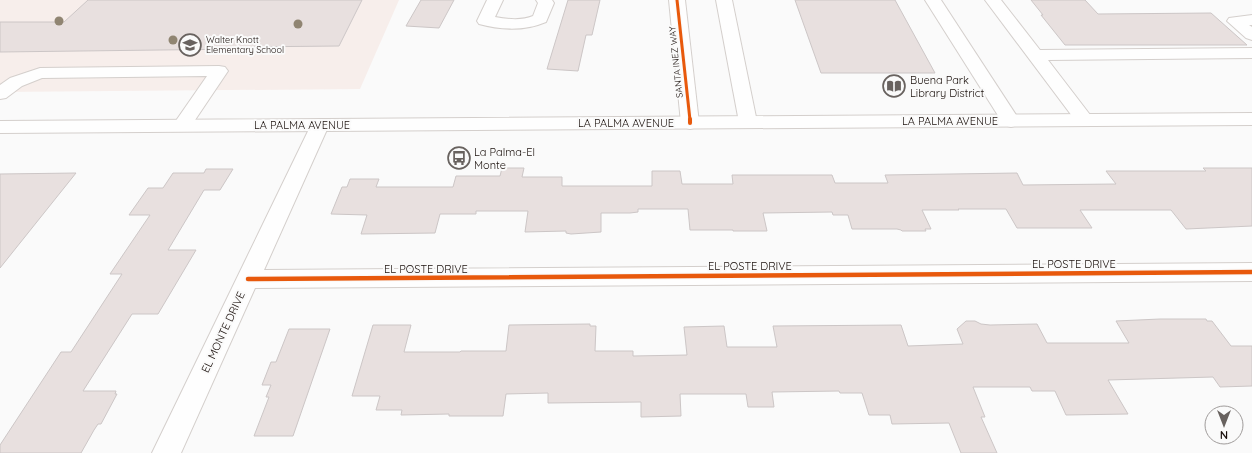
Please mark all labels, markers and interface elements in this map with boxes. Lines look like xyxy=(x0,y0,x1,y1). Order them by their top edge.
street label: SANTA INEZ WAY xyxy=(666,26,685,98)
school or university icon: Walter Knott Elementary School xyxy=(177,32,203,58)
place label: Walter Knott Elementary School xyxy=(206,34,284,55)
library icon: Buena Park Library District xyxy=(881,73,907,99)
place label: Buena Park Library District xyxy=(910,73,985,100)
street label: LA PALMA AVENUE xyxy=(902,114,998,128)
street label: LA PALMA AVENUE xyxy=(578,116,674,130)
street label: LA PALMA AVENUE xyxy=(254,118,350,132)
bus stop icon: La Palma-El Monte xyxy=(446,145,472,171)
place label: La Palma-El Monte xyxy=(474,145,535,172)
street label: EL POSTE DRIVE xyxy=(1032,257,1116,271)
street label: EL POSTE DRIVE xyxy=(708,259,792,273)
street label: EL POSTE DRIVE xyxy=(384,262,468,276)
street label: EL MONTE DRIVE xyxy=(198,289,248,375)
north arrow xyxy=(1204,405,1244,445)
text: N xyxy=(1220,428,1228,442)

